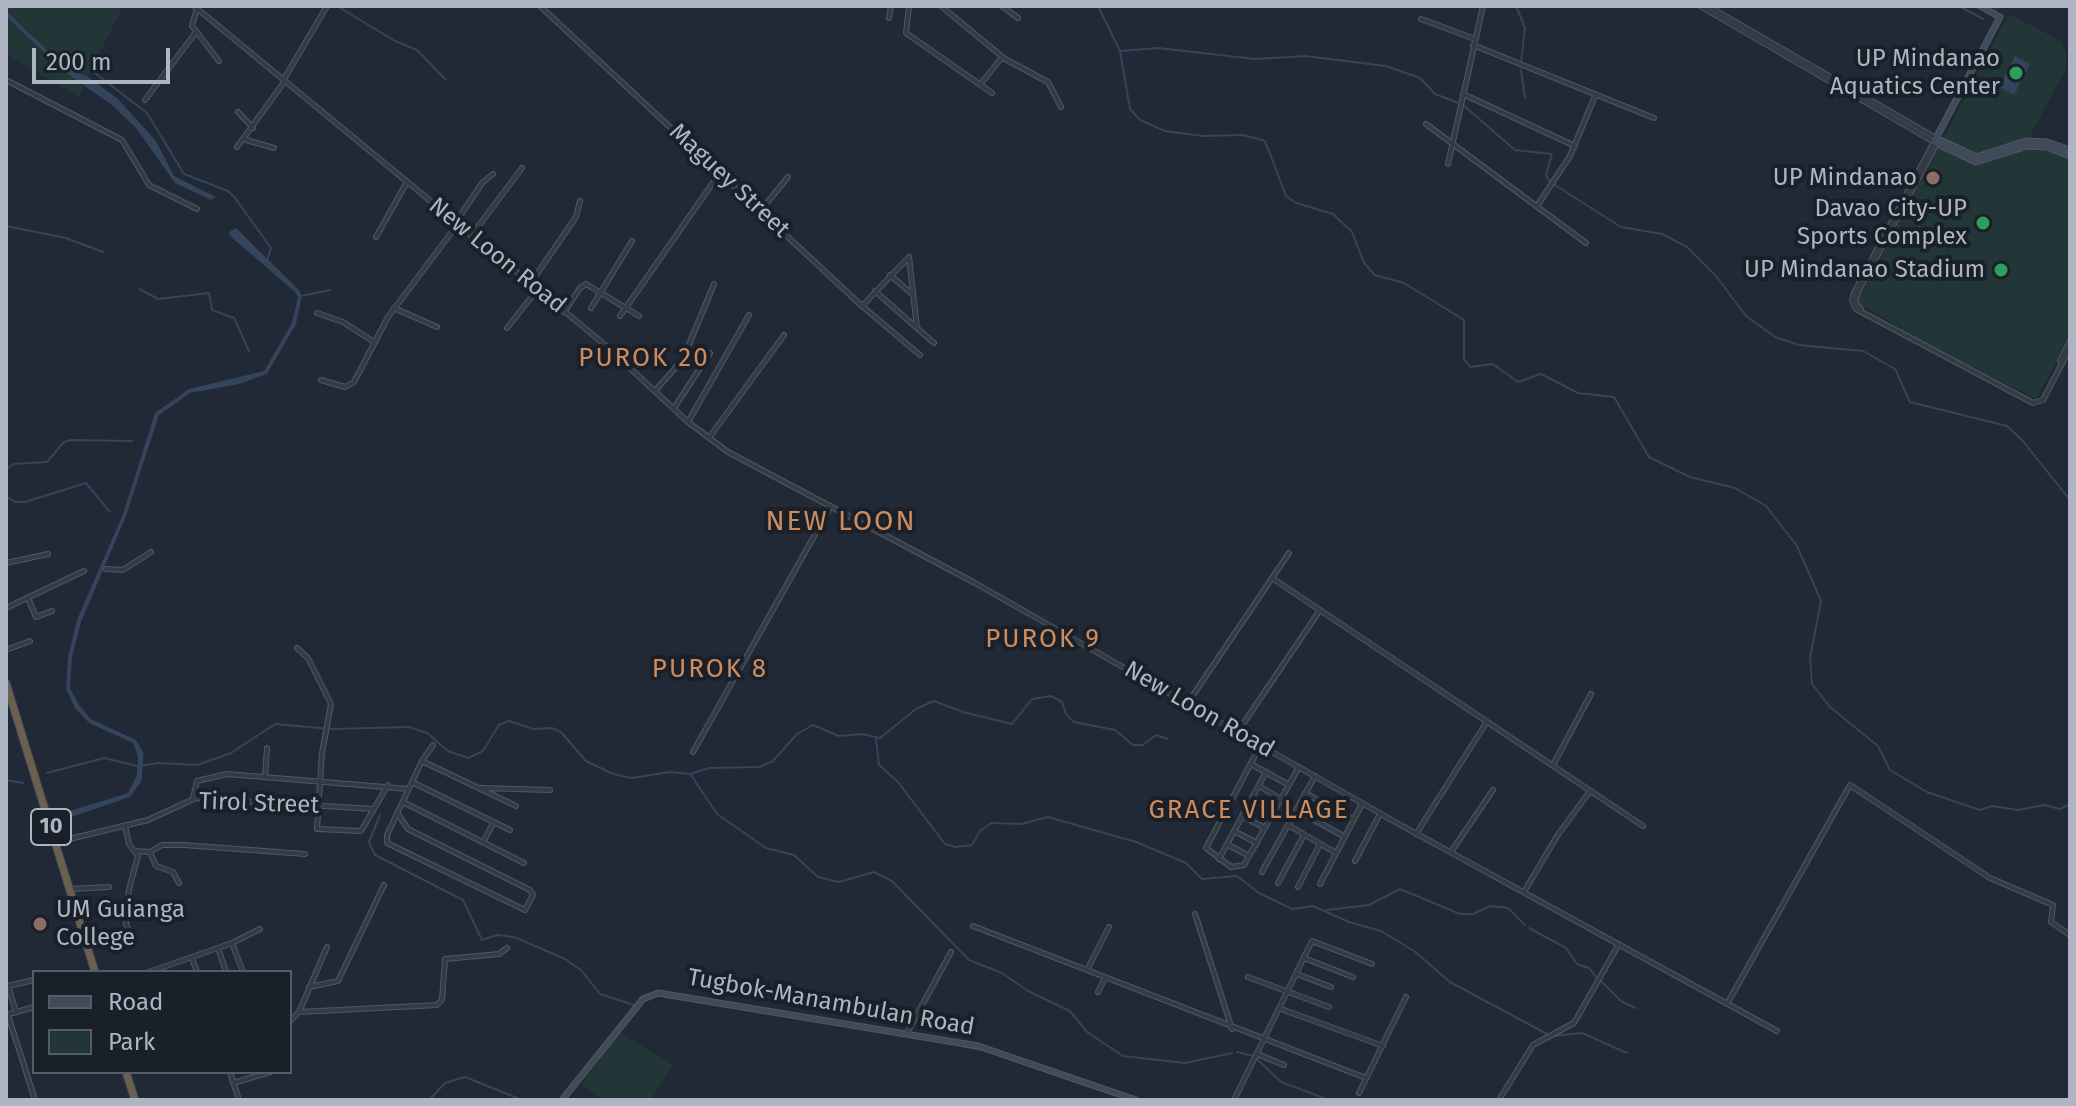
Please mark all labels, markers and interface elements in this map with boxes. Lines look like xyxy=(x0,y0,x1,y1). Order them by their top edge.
scale bar xyxy=(36,32,174,82)
place label: UP Mindanao Aquatics Center xyxy=(1830,45,2000,101)
text: 200 m xyxy=(46,48,112,76)
marker: UP Mindanao Aquatics Center xyxy=(2007,64,2025,82)
street label: Maguey Street xyxy=(663,118,795,244)
place label: UP Mindanao xyxy=(1773,164,1917,192)
marker: UP Mindanao xyxy=(1924,169,1942,187)
street label: New Loon Road xyxy=(423,192,571,320)
place label: Davao City-UP Sports Complex xyxy=(1797,195,1967,251)
marker: Davao City-UP Sports Complex xyxy=(1974,214,1992,232)
place label: UP Mindanao Stadium xyxy=(1744,256,1985,284)
marker: UP Mindanao Stadium xyxy=(1992,261,2010,279)
district label: PUROK 20 xyxy=(578,343,710,375)
district label: NEW LOON xyxy=(765,505,917,539)
district label: PUROK 9 xyxy=(985,624,1101,656)
district label: PUROK 8 xyxy=(652,654,768,686)
street label: New Loon Road xyxy=(1119,655,1279,765)
street label: Tirol Street xyxy=(198,788,320,820)
district label: GRACE VILLAGE xyxy=(1148,795,1350,827)
road number: 10 xyxy=(31,809,71,845)
place label: UM Guianga College xyxy=(56,896,185,952)
marker: UM Guianga College xyxy=(31,915,49,933)
street label: Tugbok-Manambulan Road xyxy=(685,964,977,1042)
legend xyxy=(32,970,292,1074)
text: Road xyxy=(108,988,163,1016)
text: Park xyxy=(108,1028,155,1056)

